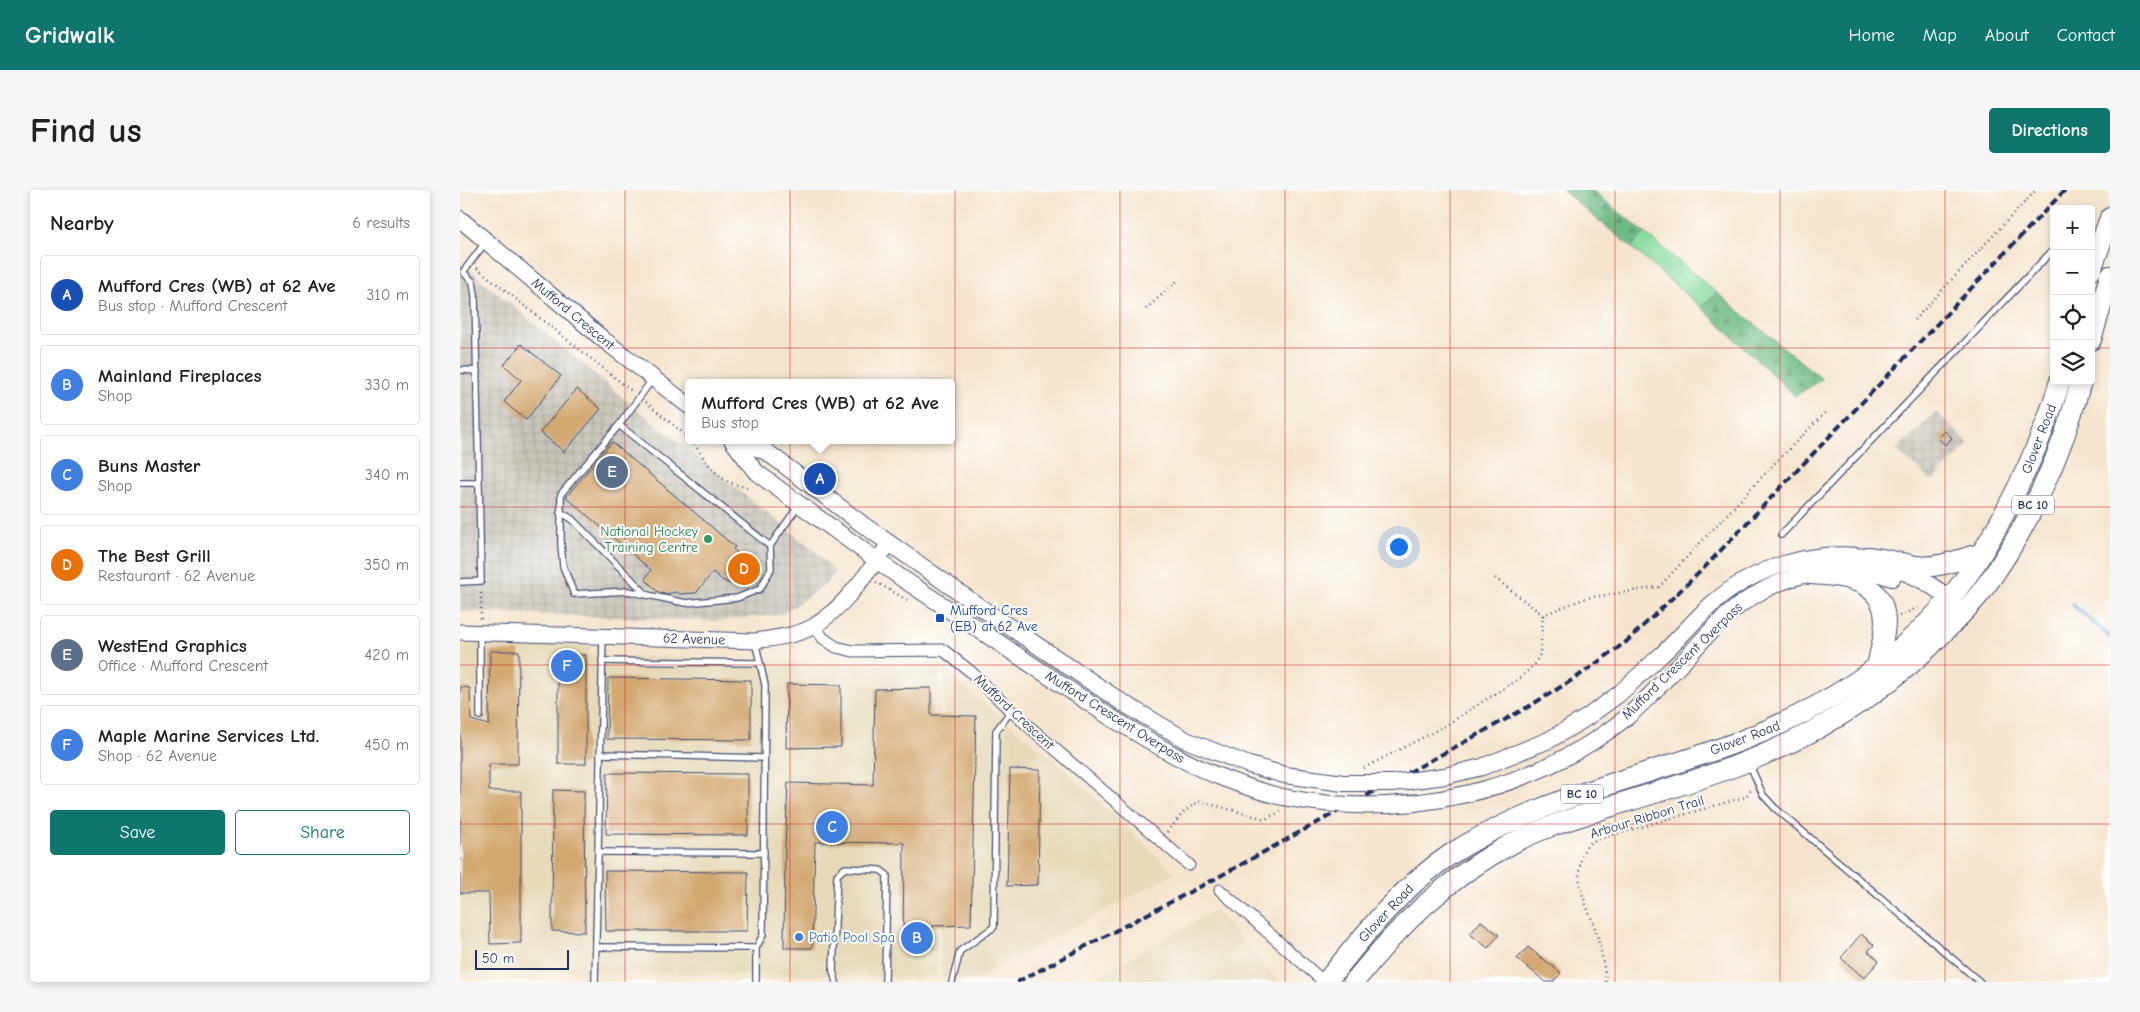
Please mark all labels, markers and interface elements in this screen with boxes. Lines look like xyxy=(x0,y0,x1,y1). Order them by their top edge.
text: Gridwalk xyxy=(25,21,114,49)
text: Home xyxy=(1848,25,1895,46)
text: Map xyxy=(1923,25,1957,46)
text: About xyxy=(1985,25,2029,46)
text: Contact xyxy=(2057,25,2115,46)
button: Directions xyxy=(1989,108,2110,153)
text: Find us xyxy=(30,110,142,151)
map controls xyxy=(2050,205,2095,385)
button: + xyxy=(2050,205,2095,250)
text: Nearby xyxy=(50,211,114,235)
text: 6 results xyxy=(352,214,410,232)
button: − xyxy=(2050,250,2095,295)
street label: Mufford Crescent xyxy=(528,274,619,354)
text: Mufford Cres (WB) at 62 Ave xyxy=(98,275,336,297)
text: A xyxy=(63,286,71,304)
text: 310 m xyxy=(366,286,409,304)
button: locate xyxy=(2050,295,2095,340)
text: Bus stop · Mufford Crescent xyxy=(98,297,287,315)
button: layers xyxy=(2050,340,2095,385)
text: Mainland Fireplaces xyxy=(98,365,261,387)
text: B xyxy=(62,376,72,394)
text: 330 m xyxy=(364,376,409,394)
popup xyxy=(685,379,955,444)
text: Shop xyxy=(98,387,132,405)
text: Mufford Cres (WB) at 62 Ave xyxy=(701,392,939,414)
street label: Glover Road xyxy=(2018,402,2060,476)
text: Bus stop xyxy=(701,414,759,432)
pin: E xyxy=(596,453,628,491)
text: Buns Master xyxy=(98,455,200,477)
pin: A xyxy=(804,460,836,498)
text: C xyxy=(62,466,72,484)
text: 340 m xyxy=(365,466,409,484)
text: Shop xyxy=(98,477,132,495)
road number: BC 10 xyxy=(2012,496,2054,514)
place label: National Hockey Training Centre xyxy=(600,523,699,556)
marker: National Hockey Training Centre xyxy=(702,533,714,545)
your location xyxy=(1386,534,1412,560)
text: The Best Grill xyxy=(98,545,211,567)
pin: D xyxy=(728,550,760,588)
text: D xyxy=(62,556,72,574)
text: 350 m xyxy=(364,556,409,574)
text: Restaurant · 62 Avenue xyxy=(98,567,255,585)
street label: Mufford Crescent Overpass xyxy=(1618,599,1746,723)
place label: Mufford Cres (EB) at 62 Ave xyxy=(950,602,1038,635)
marker: Mufford Cres (EB) at 62 Ave xyxy=(934,612,946,624)
street label: 62 Avenue xyxy=(663,629,725,649)
text: WestEnd Graphics xyxy=(98,635,247,657)
text: E xyxy=(62,646,72,664)
text: 420 m xyxy=(365,646,409,664)
pin: F xyxy=(551,647,583,685)
text: Office · Mufford Crescent xyxy=(98,657,268,675)
street label: Mufford Crescent Overpass xyxy=(1042,667,1188,767)
street label: Mufford Crescent xyxy=(970,671,1058,754)
street label: Glover Road xyxy=(1708,717,1782,759)
text: Maple Marine Services Ltd. xyxy=(98,725,319,747)
text: F xyxy=(62,736,72,754)
text: 450 m xyxy=(364,736,409,754)
text: Shop · 62 Avenue xyxy=(98,747,217,765)
road number: BC 10 xyxy=(1561,784,1603,804)
street label: Arbour Ribbon Trail xyxy=(1588,792,1706,842)
pin: C xyxy=(816,808,848,846)
button: Save xyxy=(50,810,225,855)
button: Share xyxy=(235,810,410,855)
street label: Glover Road xyxy=(1355,880,1417,946)
pin: B xyxy=(901,919,933,957)
place label: Patio Pool Spa xyxy=(809,929,895,946)
marker: Patio Pool Spa xyxy=(793,931,805,943)
scale bar xyxy=(475,947,569,970)
text: 50 m xyxy=(482,950,514,967)

